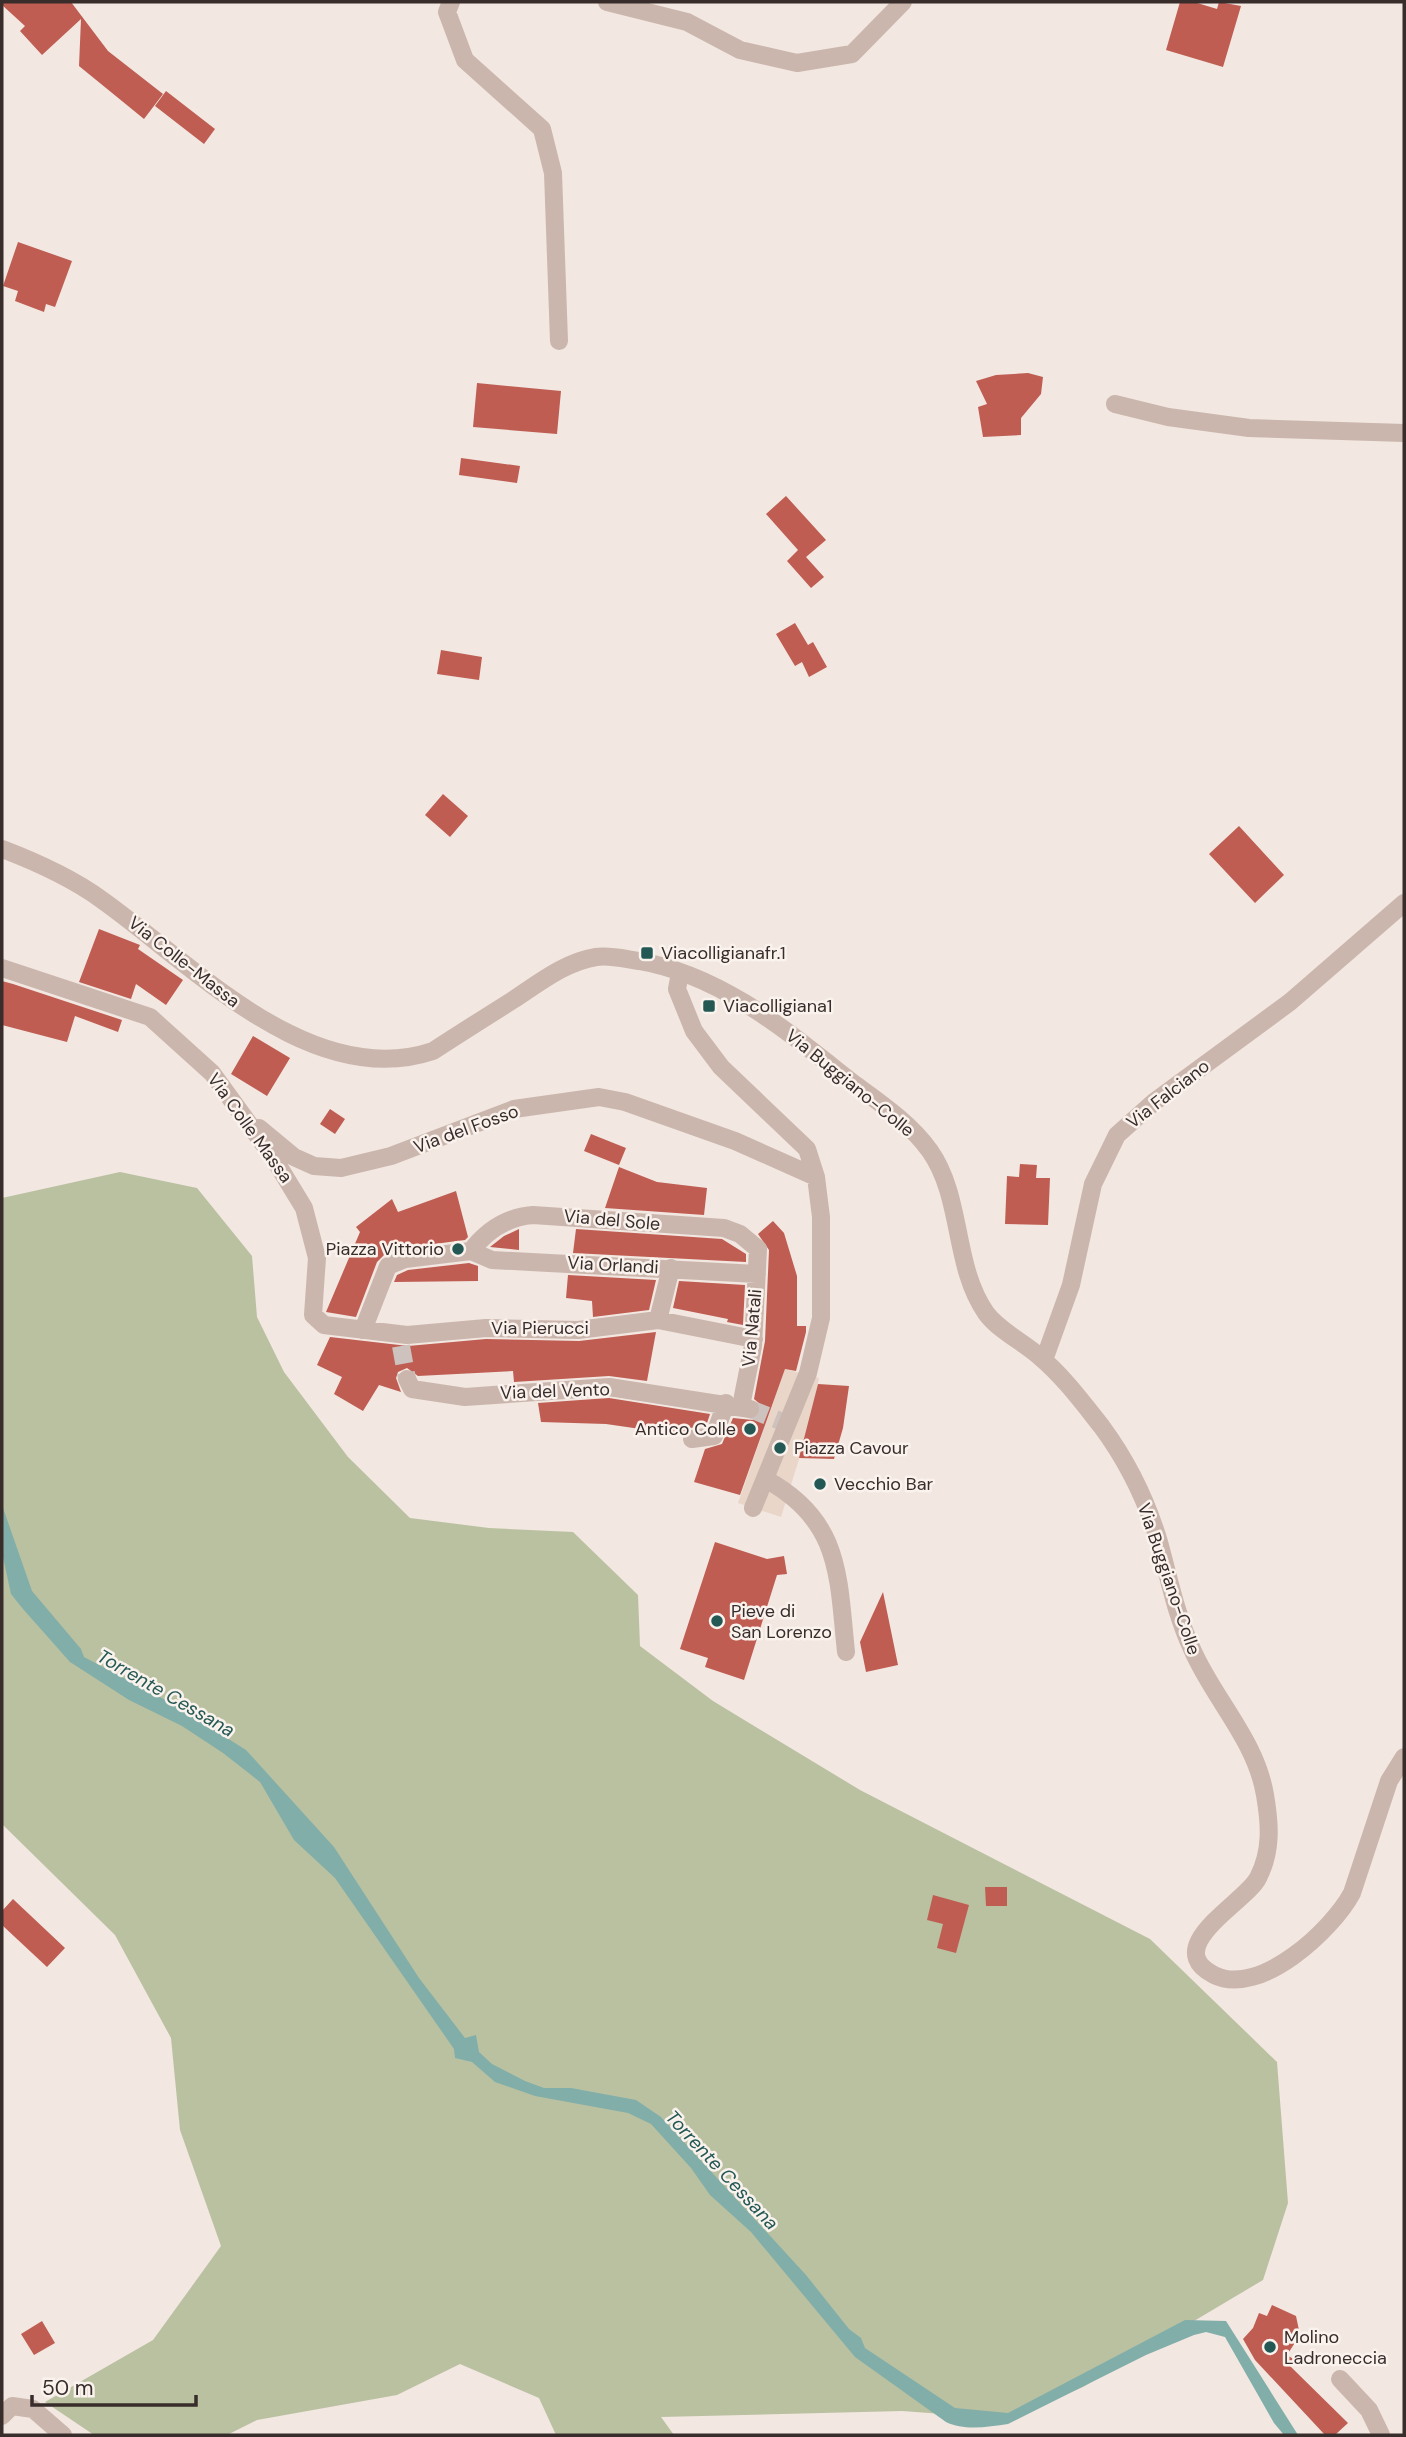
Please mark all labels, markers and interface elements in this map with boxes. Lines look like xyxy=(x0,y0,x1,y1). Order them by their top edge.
street label: Via Colle-Massa xyxy=(123,911,245,1013)
place label: Viacolligianafr.1 xyxy=(661,941,786,965)
marker: Viacolligianafr.1 xyxy=(639,945,655,961)
place label: Viacolligiana1 xyxy=(723,994,832,1018)
marker: Viacolligiana1 xyxy=(701,998,717,1014)
street label: Via Buggiano-Colle xyxy=(781,1024,919,1142)
street label: Via Falciano xyxy=(1122,1054,1214,1134)
street label: Via Colle Massa xyxy=(202,1068,298,1188)
street label: Via del Fosso xyxy=(410,1099,522,1159)
street label: Via del Sole xyxy=(563,1204,661,1236)
place label: Piazza Vittorio xyxy=(326,1237,444,1261)
marker: Piazza Vittorio xyxy=(450,1241,466,1257)
street label: Via Orlandi xyxy=(567,1251,659,1279)
street label: Via Natali xyxy=(737,1288,767,1368)
street label: Via Pierucci xyxy=(491,1316,589,1340)
street label: Via del Vento xyxy=(500,1377,610,1405)
place label: Antico Colle xyxy=(635,1417,736,1441)
marker: Antico Colle xyxy=(742,1421,758,1437)
place label: Piazza Cavour xyxy=(794,1436,909,1460)
marker: Piazza Cavour xyxy=(772,1440,788,1456)
place label: Vecchio Bar xyxy=(834,1472,933,1496)
marker: Vecchio Bar xyxy=(812,1476,828,1492)
street label: Via Buggiano-Colle xyxy=(1132,1500,1206,1658)
place label: Pieve di San Lorenzo xyxy=(731,1599,832,1644)
marker: Pieve di San Lorenzo xyxy=(709,1613,725,1629)
water label: Torrente Cessana xyxy=(93,1643,239,1743)
water label: Torrente Cessana xyxy=(660,2105,784,2235)
place label: Molino Ladroneccia xyxy=(1284,2325,1387,2370)
marker: Molino Ladroneccia xyxy=(1262,2339,1278,2355)
scale bar xyxy=(32,2364,196,2408)
text: 50 m xyxy=(42,2374,93,2402)

